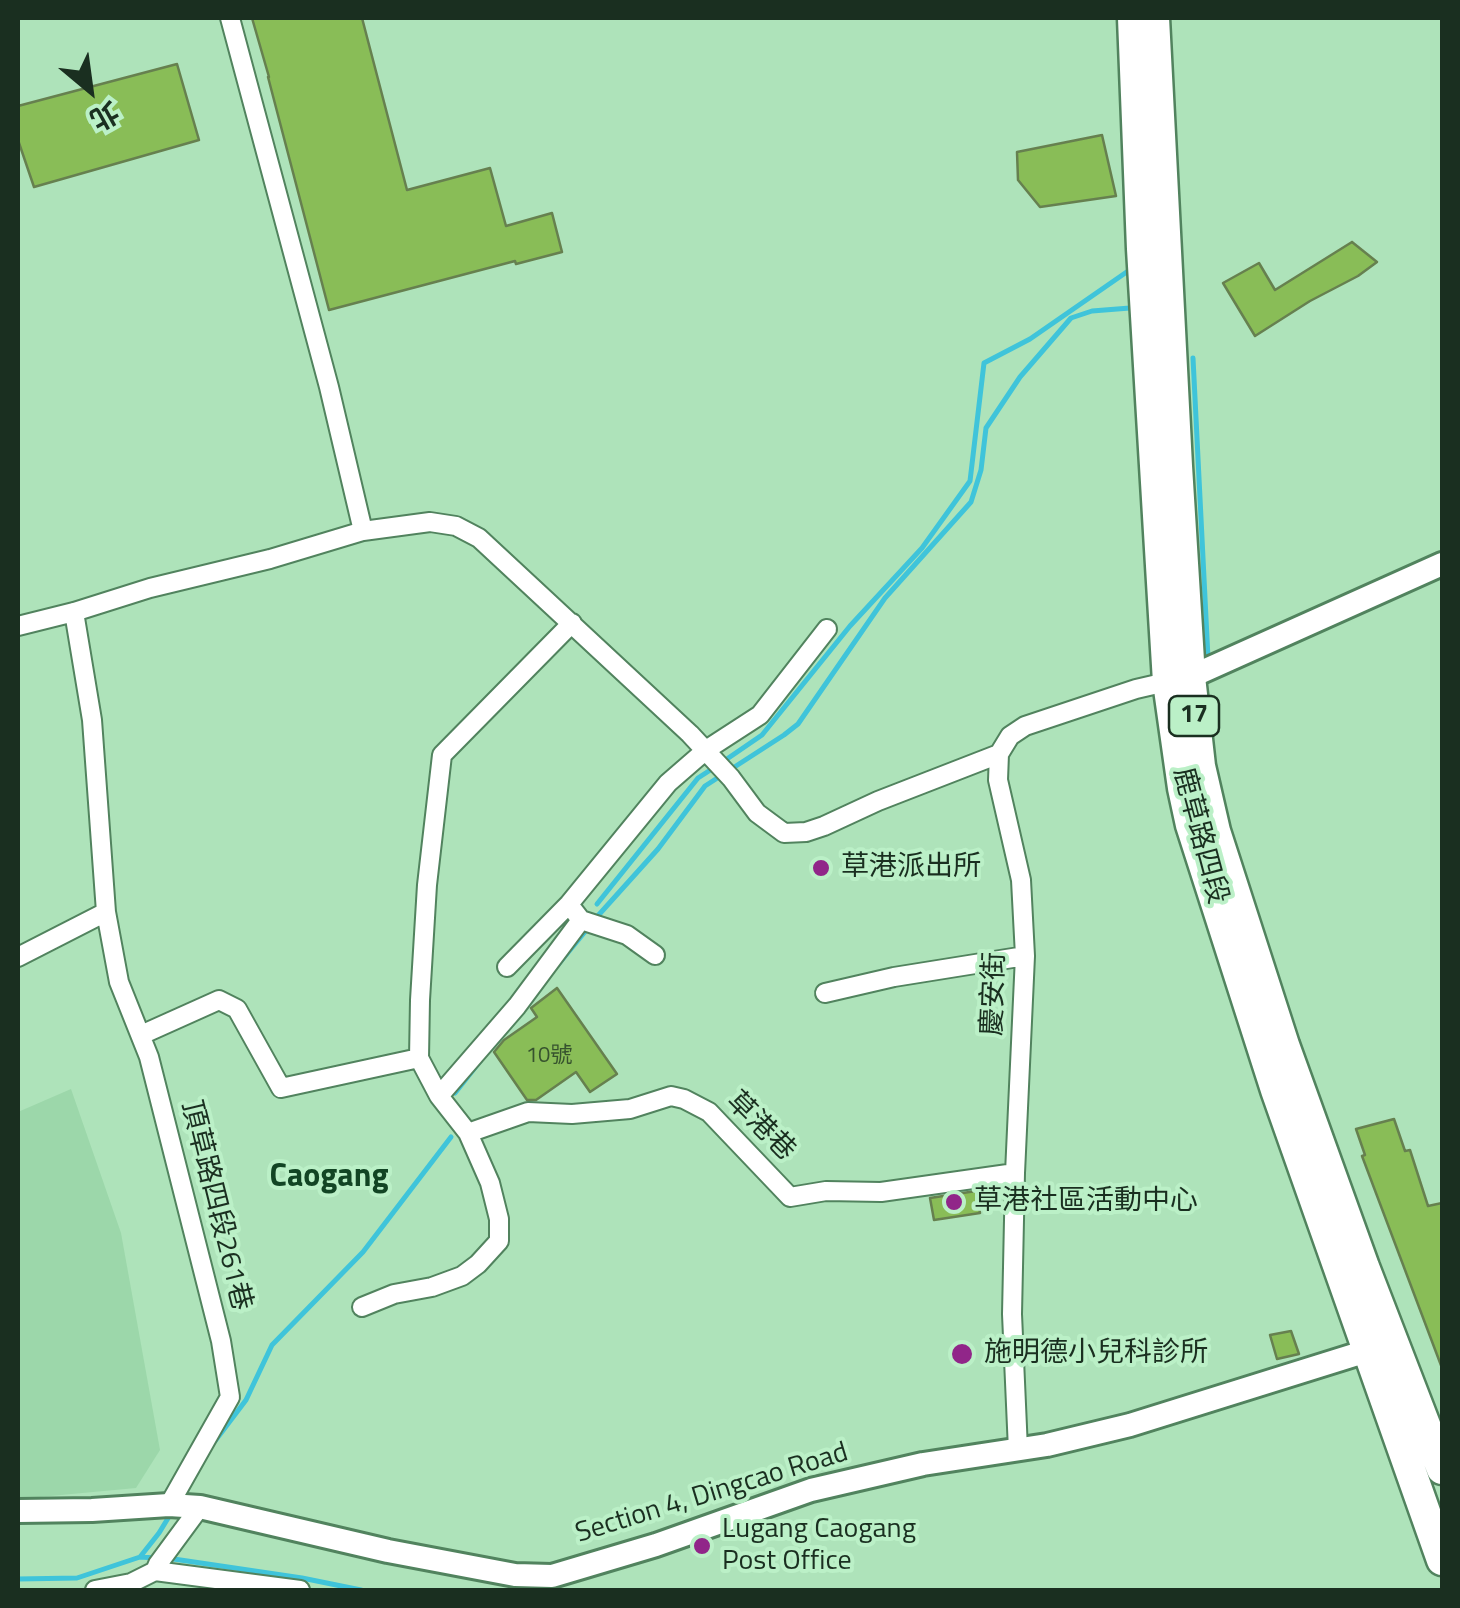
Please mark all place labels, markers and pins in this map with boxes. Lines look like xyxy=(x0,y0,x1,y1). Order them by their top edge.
place label: 草港派出所 xyxy=(841,851,981,885)
marker: 草港派出所 xyxy=(810,857,832,879)
place label: 草港社區活動中心 xyxy=(974,1185,1198,1219)
marker: 草港社區活動中心 xyxy=(943,1191,965,1213)
place label: 施明德小兒科診所 xyxy=(984,1337,1208,1371)
marker: 施明德小兒科診所 xyxy=(949,1341,975,1367)
place label: Lugang Caogang Post Office xyxy=(722,1513,916,1579)
marker: Lugang Caogang Post Office xyxy=(691,1535,713,1557)

